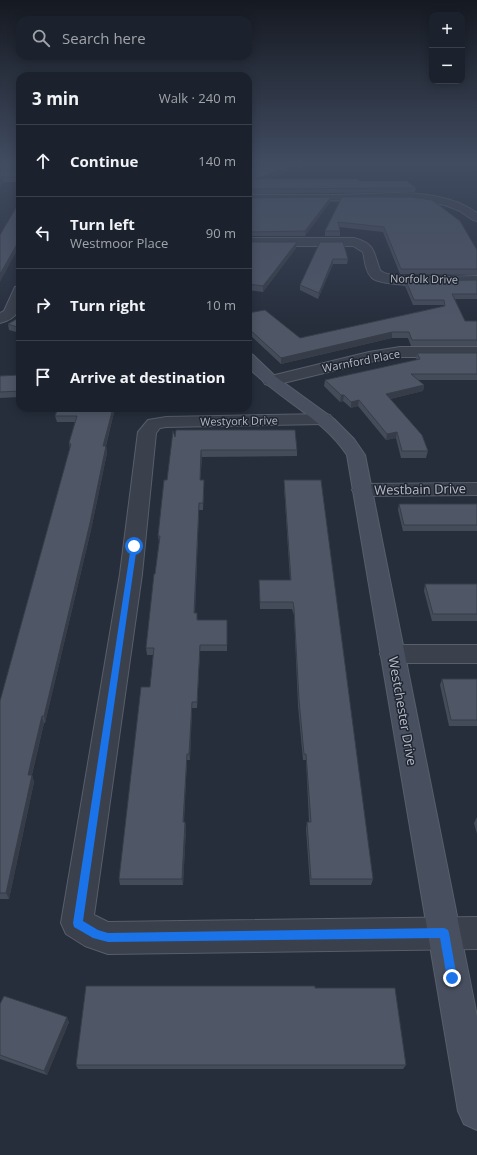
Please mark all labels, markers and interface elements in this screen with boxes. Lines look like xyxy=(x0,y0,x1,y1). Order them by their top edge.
map controls xyxy=(429,12,465,84)
button: + xyxy=(429,12,465,48)
search box xyxy=(16,16,252,60)
icon: search xyxy=(30,27,52,49)
text: Search here xyxy=(62,28,146,48)
button: − xyxy=(429,48,465,84)
text: 3 min xyxy=(32,87,79,110)
text: Walk · 240 m xyxy=(159,89,236,107)
icon: ahead xyxy=(32,150,54,172)
text: Continue xyxy=(70,151,138,171)
text: 140 m xyxy=(198,152,236,170)
text: Turn left xyxy=(70,214,135,234)
icon: left xyxy=(32,222,54,244)
text: 90 m xyxy=(206,224,236,242)
text: Westmoor Place xyxy=(70,234,168,252)
street label: Norfolk Drive xyxy=(390,270,458,287)
icon: right xyxy=(32,294,54,316)
text: Turn right xyxy=(70,295,145,315)
text: 10 m xyxy=(206,296,236,314)
street label: Warnford Place xyxy=(321,346,401,375)
icon: arrive xyxy=(32,366,54,388)
text: Arrive at destination xyxy=(70,367,225,387)
street label: Westyork Drive xyxy=(200,412,278,429)
street label: Westbain Drive xyxy=(374,479,466,499)
route start xyxy=(125,537,143,555)
street label: Westchester Drive xyxy=(385,655,421,767)
route end xyxy=(443,969,461,987)

